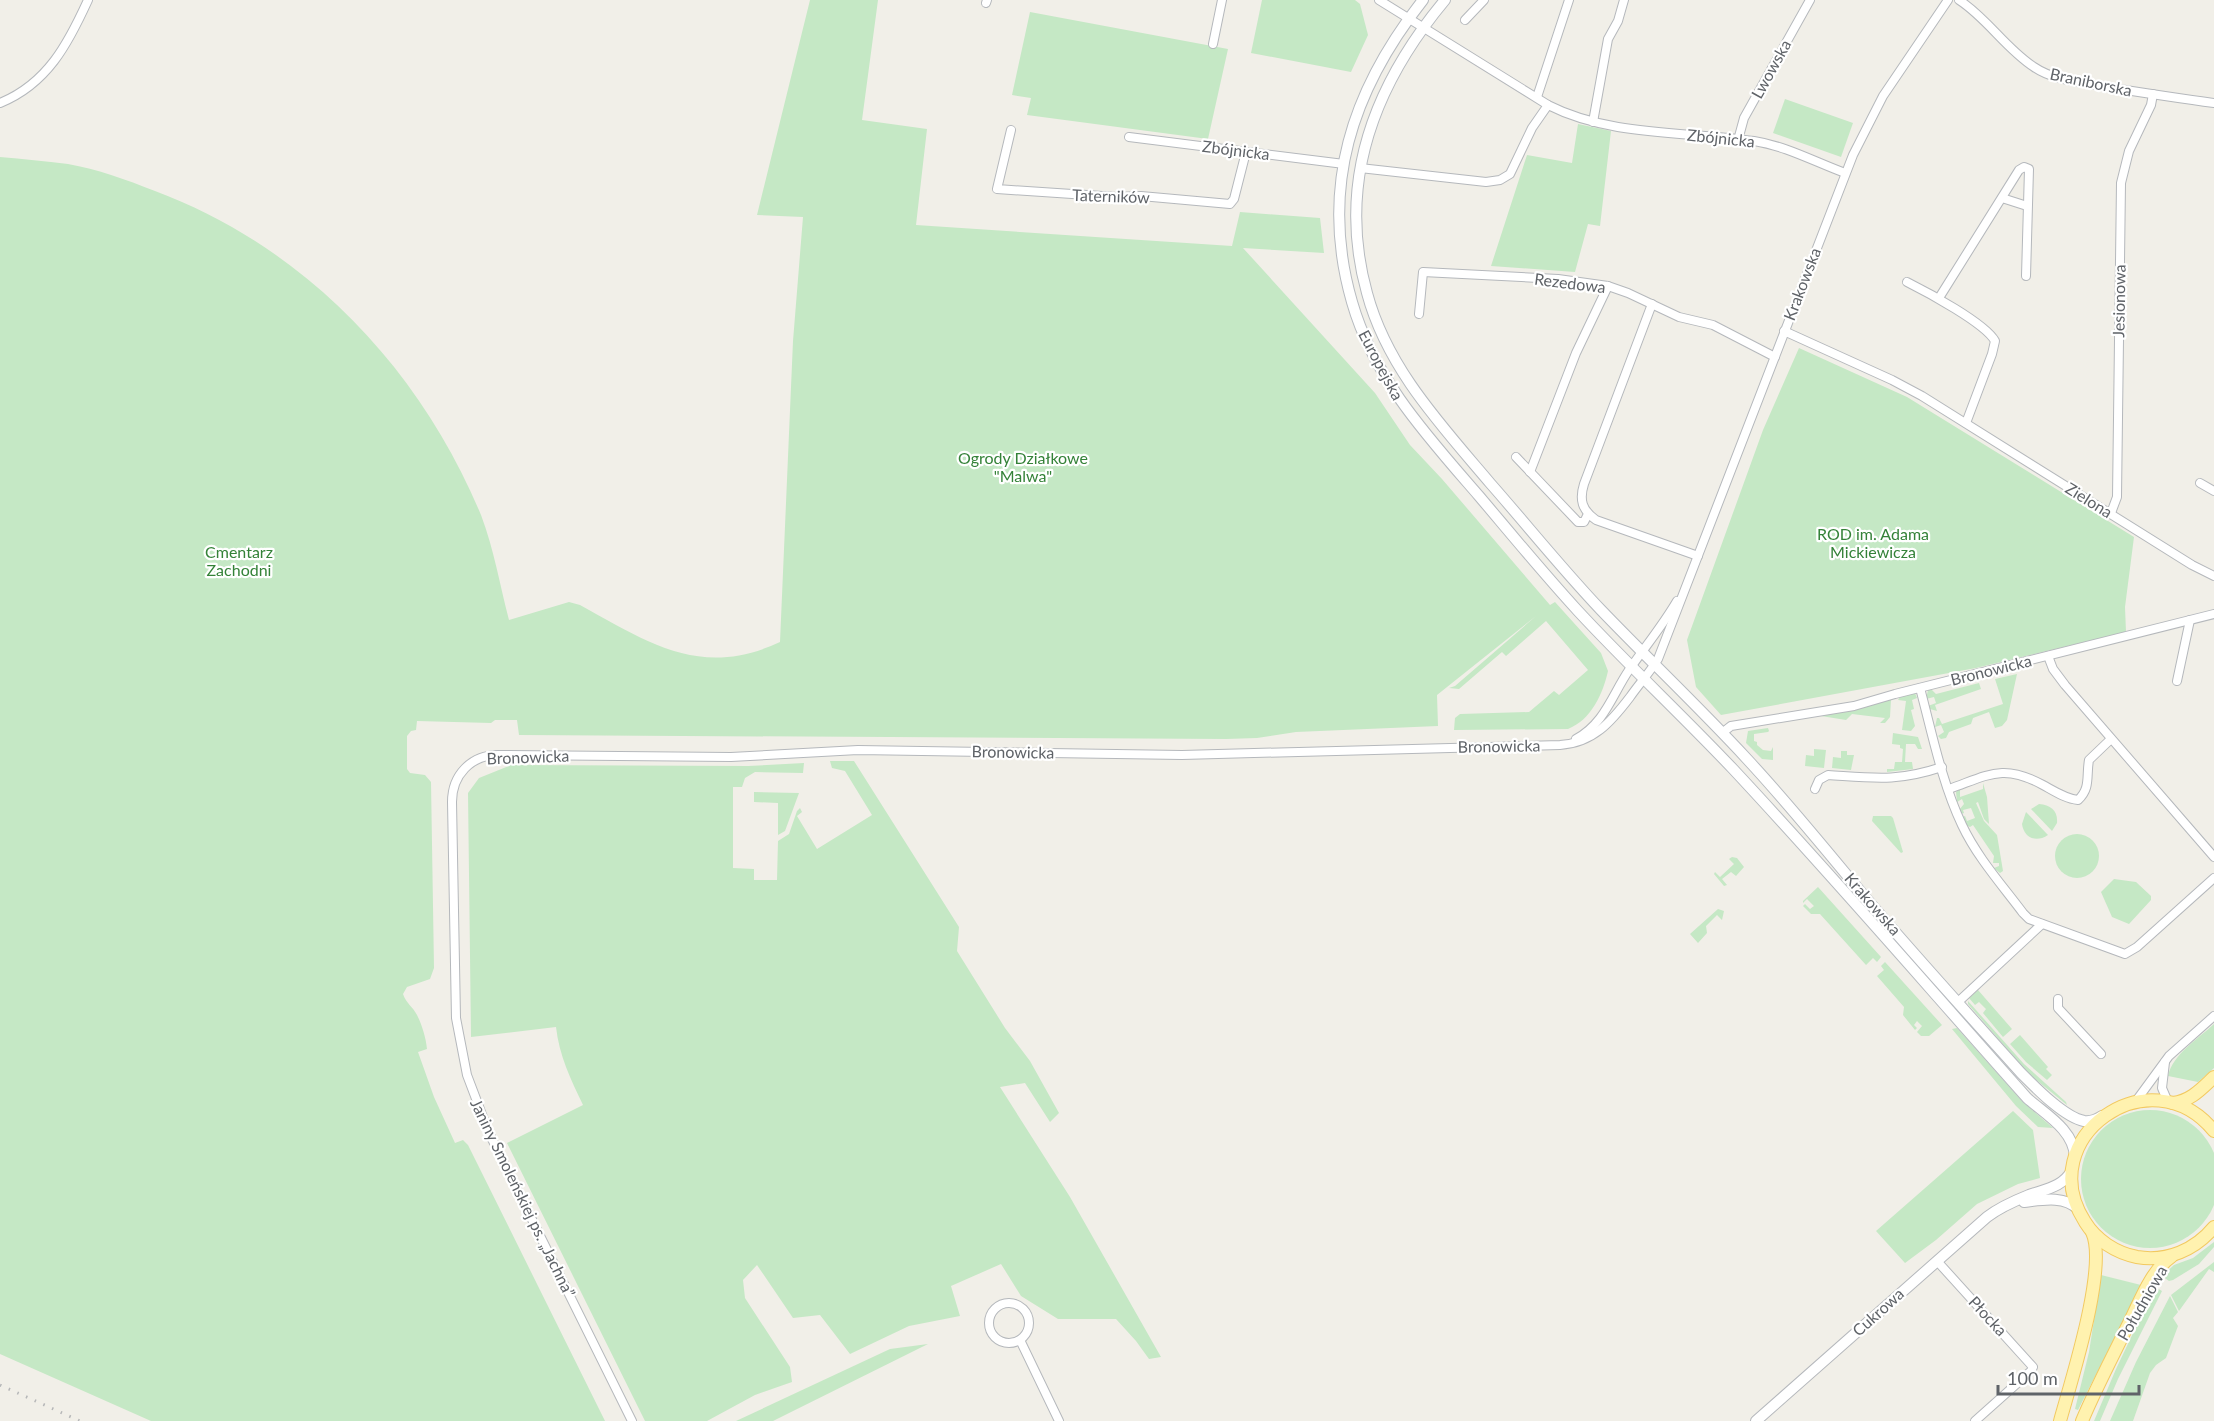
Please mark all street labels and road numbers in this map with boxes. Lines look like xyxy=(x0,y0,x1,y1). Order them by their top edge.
street label: Lwowska xyxy=(1747,36,1794,101)
street label: Braniborska xyxy=(2048,64,2134,99)
street label: Zbójnicka xyxy=(1686,125,1756,151)
street label: Zbójnicka xyxy=(1201,136,1271,163)
street label: Taterników xyxy=(1072,185,1150,206)
street label: Krakowska xyxy=(1779,245,1824,323)
street label: Jesionowa xyxy=(2108,264,2129,338)
street label: Rezedowa xyxy=(1533,269,1607,296)
street label: Europejska xyxy=(1355,326,1408,403)
street label: Zielona xyxy=(2062,478,2116,521)
street label: Bronowicka xyxy=(1948,650,2033,689)
street label: Bronowicka xyxy=(1457,735,1541,756)
street label: Bronowicka xyxy=(971,741,1055,762)
street label: Bronowicka xyxy=(486,746,570,767)
street label: Krakowska xyxy=(1841,869,1906,939)
street label: Janiny Smoleńskiej ps. „Jachna” xyxy=(467,1096,580,1300)
street label: Południowa xyxy=(2113,1262,2171,1344)
street label: Cukrowa xyxy=(1848,1284,1907,1340)
street label: Płocka xyxy=(1965,1292,2011,1339)

